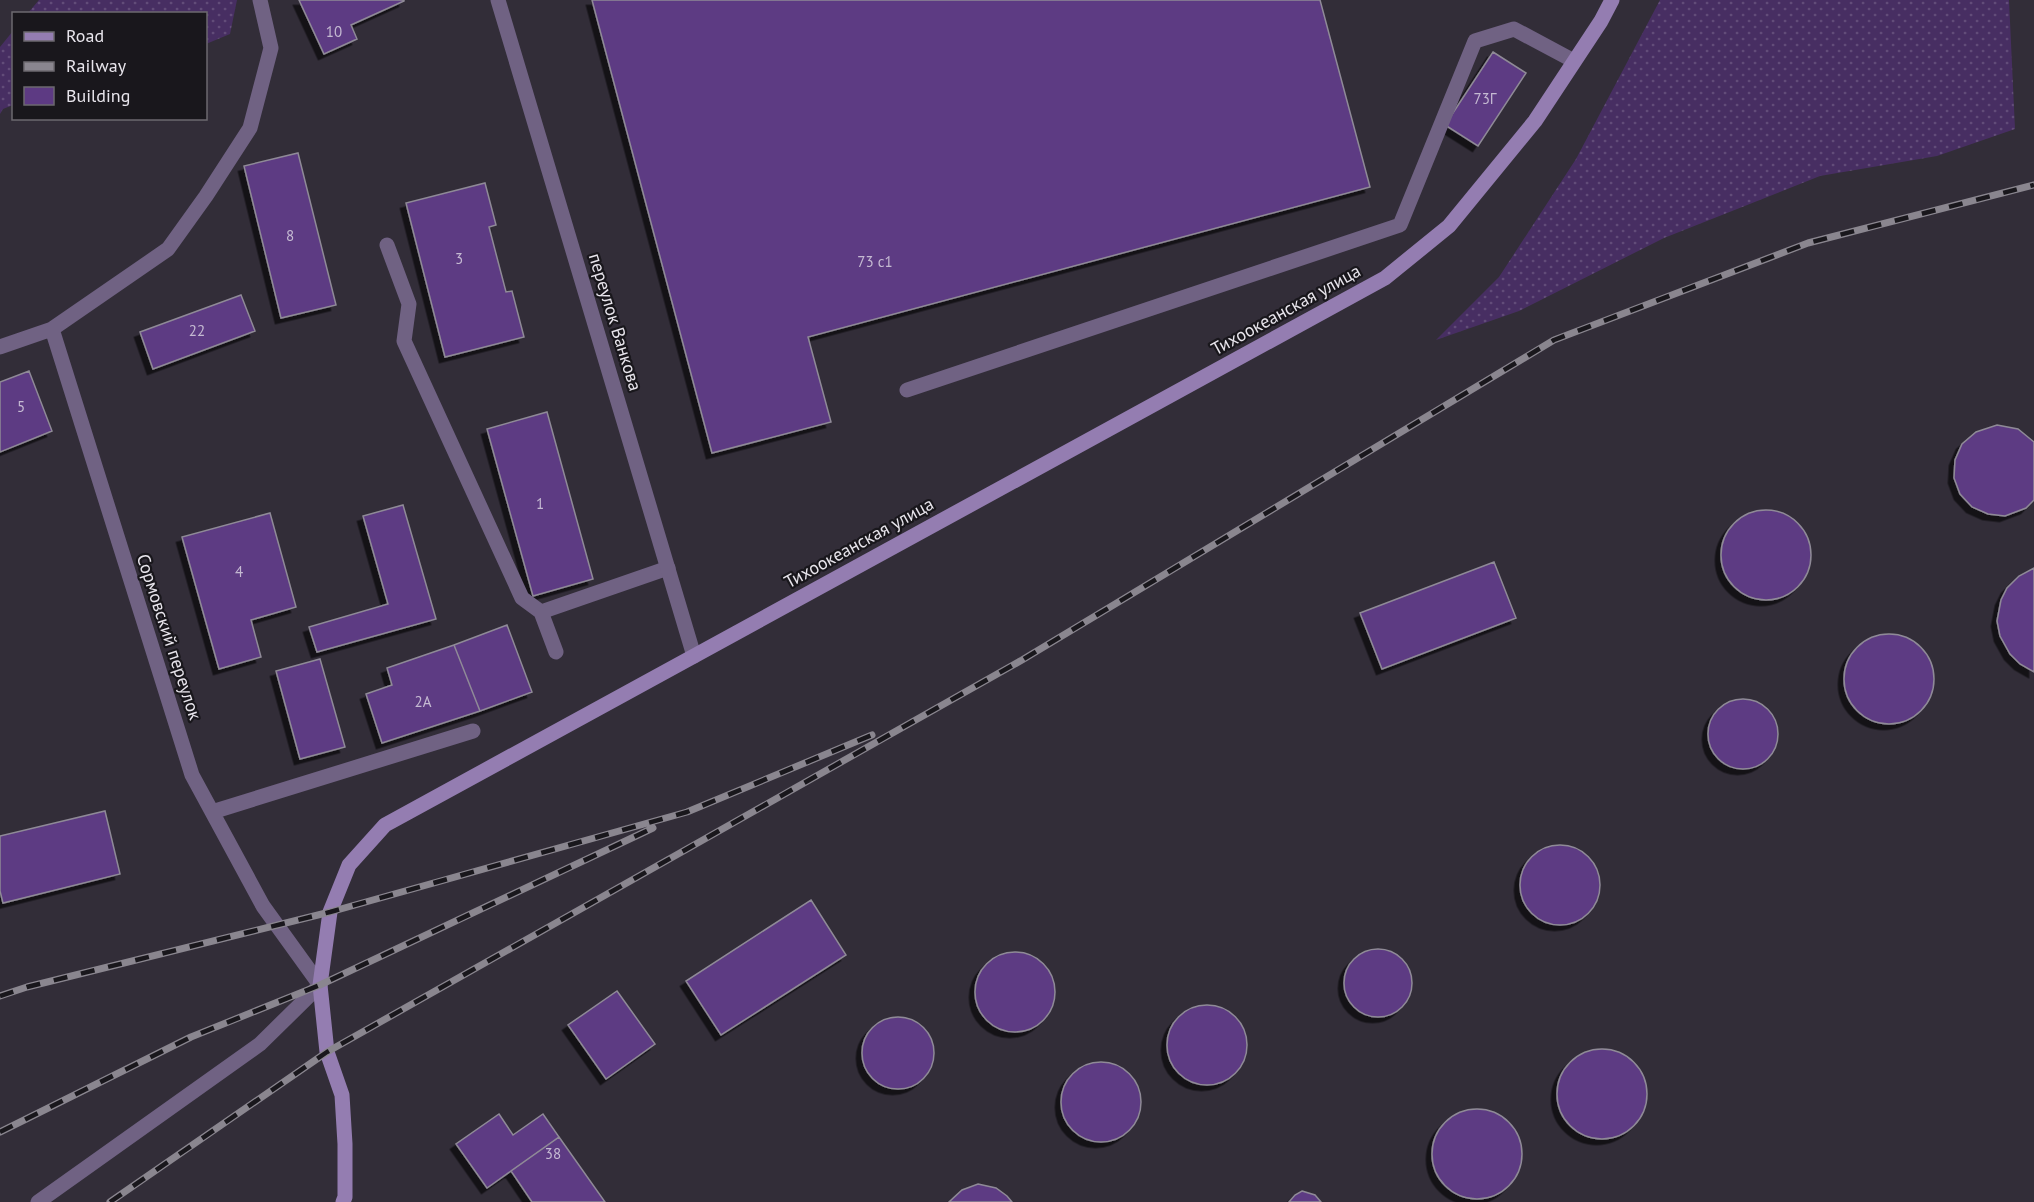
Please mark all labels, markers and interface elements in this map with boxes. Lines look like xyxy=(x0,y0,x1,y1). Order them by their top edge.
legend xyxy=(12,12,207,120)
house number: 10 xyxy=(326,22,342,41)
text: Road xyxy=(66,24,104,47)
text: Railway xyxy=(66,54,127,77)
text: Building xyxy=(66,84,130,107)
house number: 73Г xyxy=(1474,89,1497,108)
house number: 8 xyxy=(286,226,294,245)
house number: 3 xyxy=(455,249,463,268)
street label: переулок Ванкова xyxy=(584,250,647,393)
house number: 73 с1 xyxy=(857,252,893,271)
street label: Тихоокеанская улица xyxy=(1207,259,1364,360)
house number: 22 xyxy=(189,321,205,340)
house number: 5 xyxy=(17,397,25,416)
street label: Тихоокеанская улица xyxy=(780,492,937,593)
house number: 1 xyxy=(536,494,544,513)
street label: Сормовский переулок xyxy=(132,551,207,723)
house number: 4 xyxy=(235,562,243,581)
house number: 2А xyxy=(415,692,432,711)
house number: 38 xyxy=(545,1144,561,1163)

